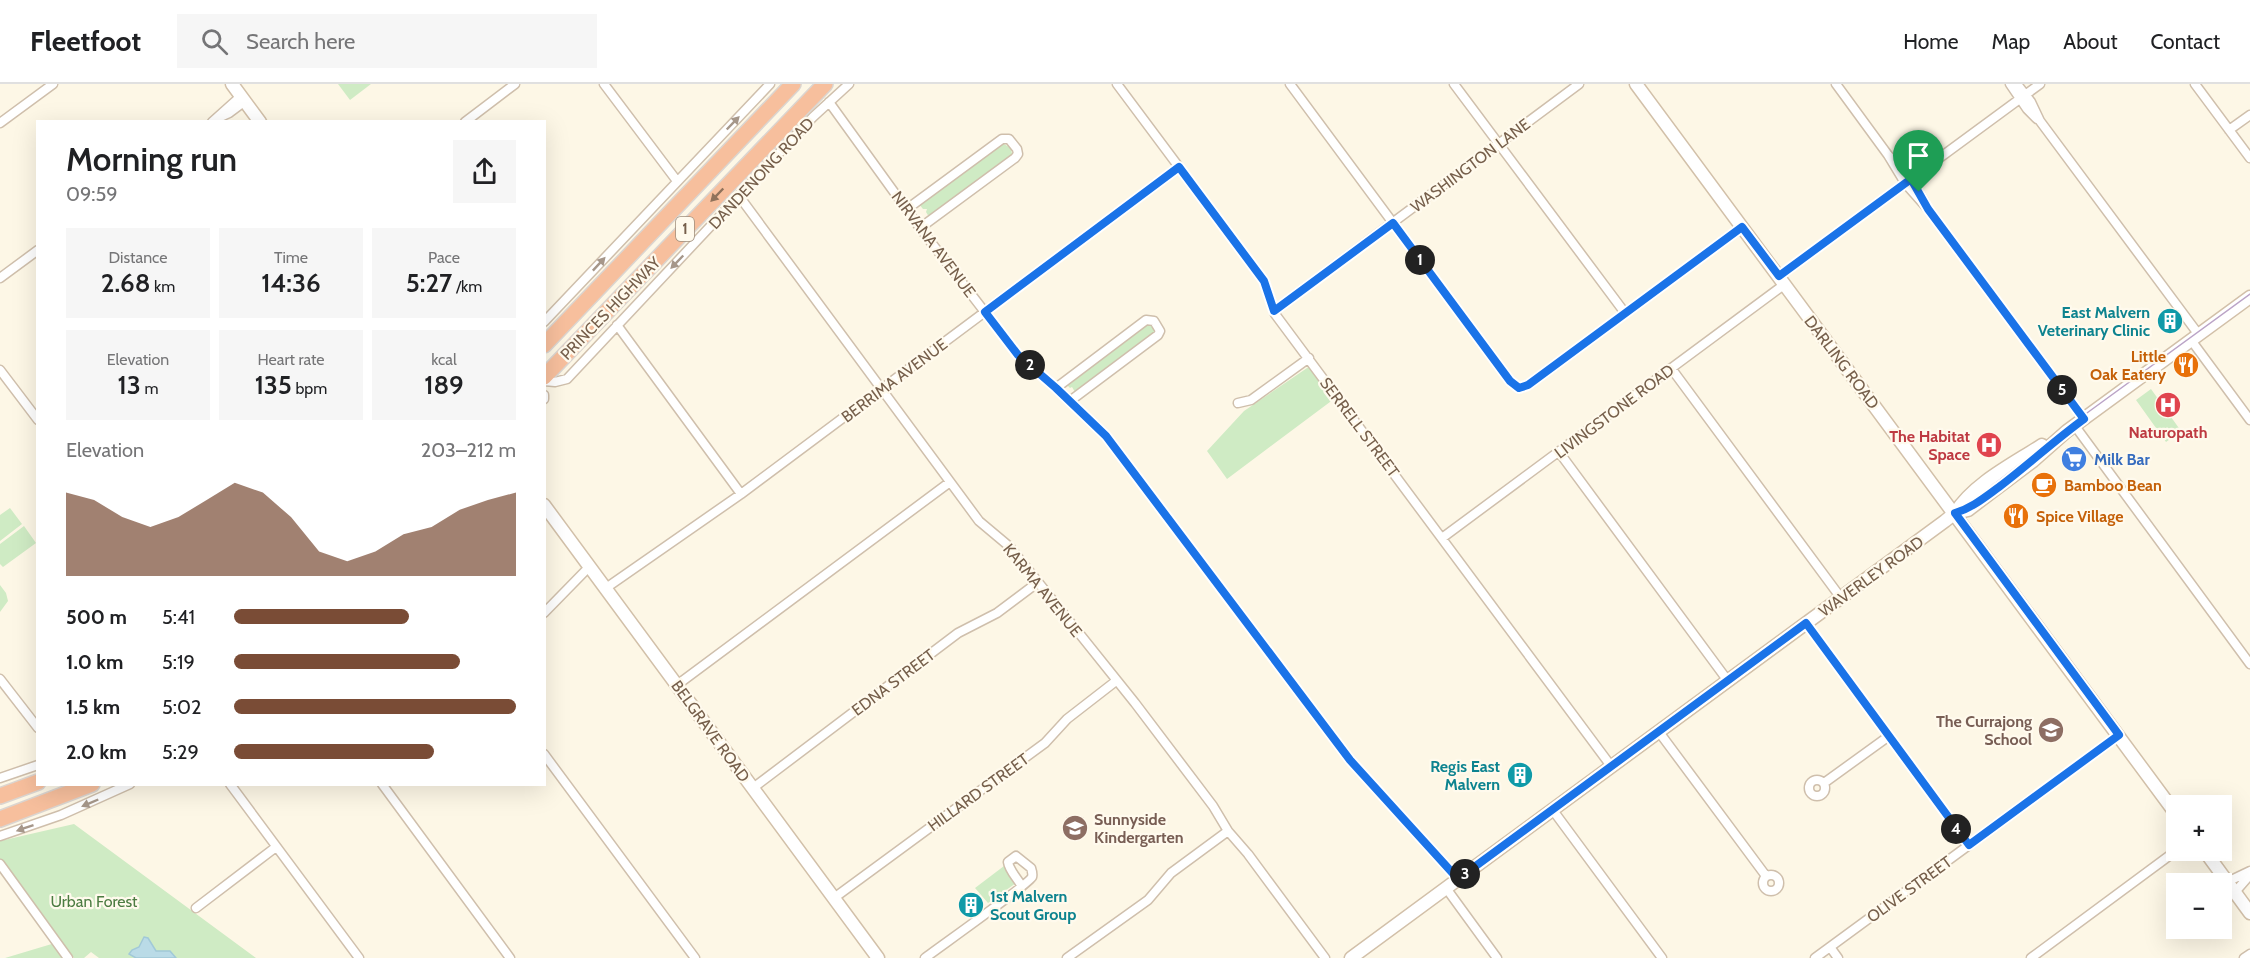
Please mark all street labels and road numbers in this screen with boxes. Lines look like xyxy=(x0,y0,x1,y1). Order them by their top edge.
street label: DANDENONG ROAD xyxy=(705,114,818,233)
street label: WASHINGTON LANE xyxy=(1407,114,1534,216)
street label: NIRVANA AVENUE xyxy=(888,188,980,301)
road number: 1 xyxy=(676,217,694,241)
street label: PRINCES HIGHWAY xyxy=(556,252,665,364)
street label: DARLING ROAD xyxy=(1800,312,1883,413)
street label: BERRIMA AVENUE xyxy=(838,334,951,426)
street label: LIVINGSTONE ROAD xyxy=(1551,360,1678,463)
street label: SERRELL STREET xyxy=(1316,374,1404,481)
street label: WAVERLEY ROAD xyxy=(1815,532,1927,621)
street label: KARMA AVENUE xyxy=(999,540,1086,641)
street label: EDNA STREET xyxy=(848,645,939,720)
street label: BELGRAVE ROAD xyxy=(667,677,754,786)
street label: HILLARD STREET xyxy=(924,749,1033,835)
street label: OLIVE STREET xyxy=(1863,852,1956,927)

